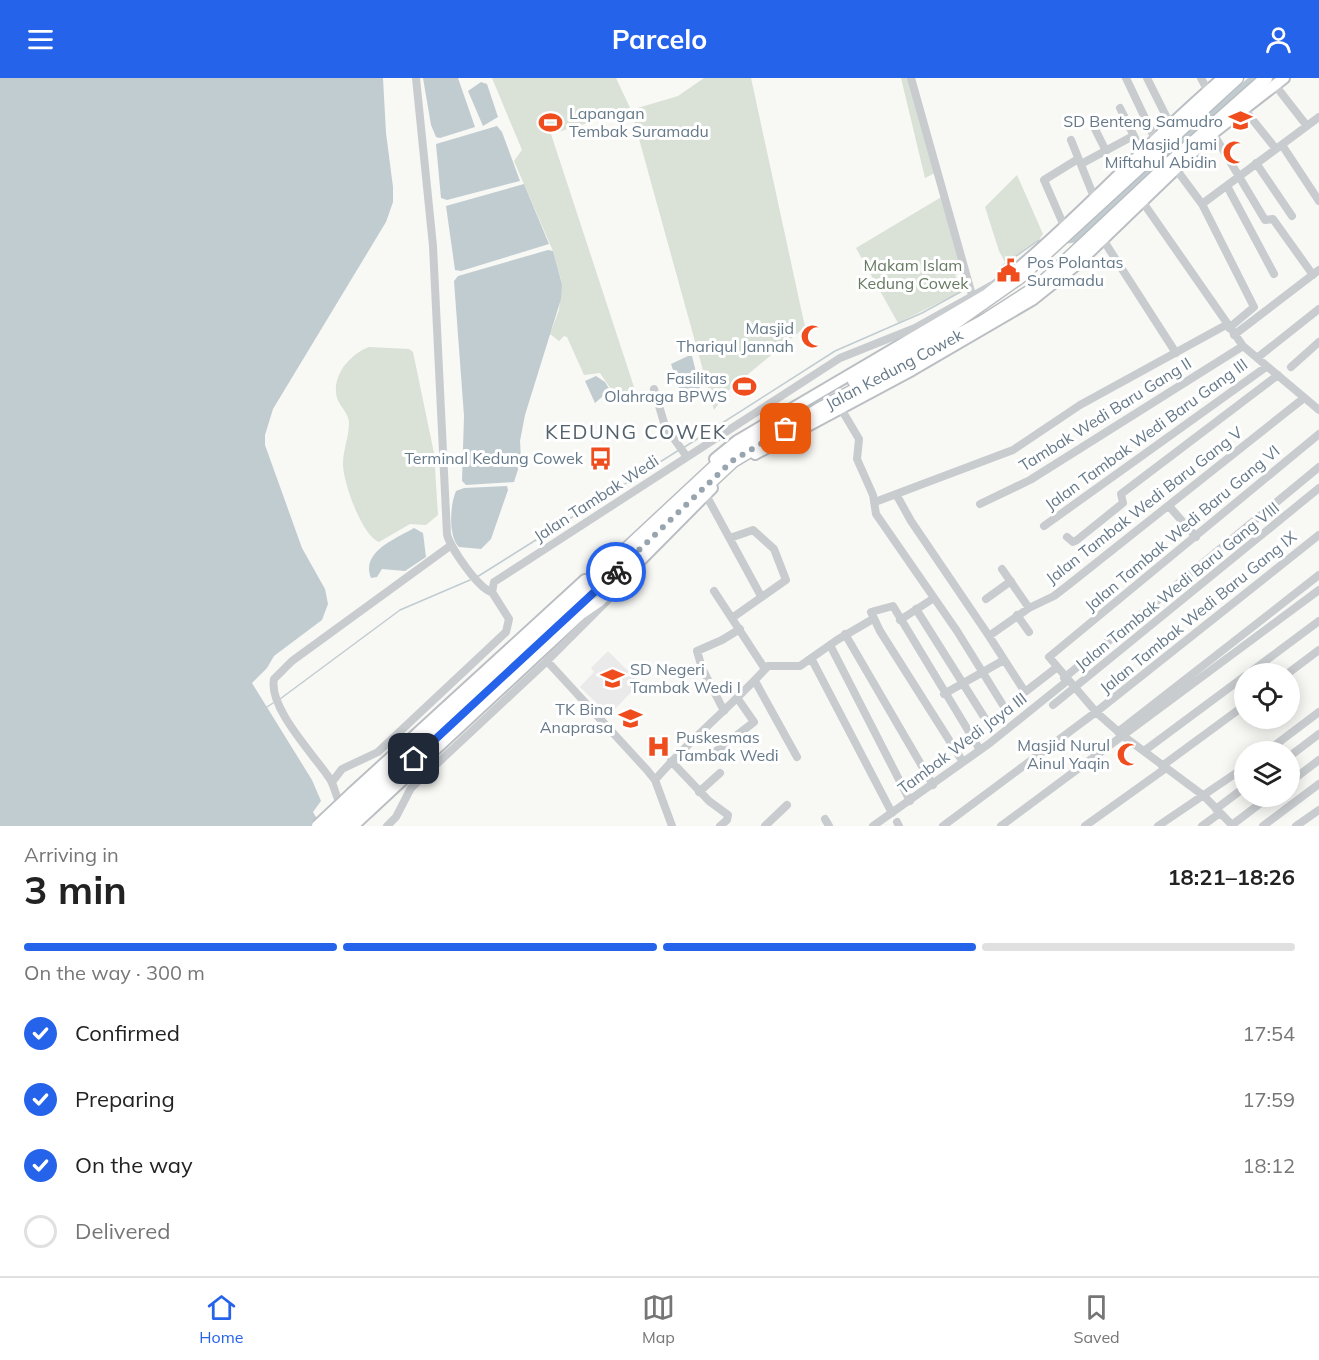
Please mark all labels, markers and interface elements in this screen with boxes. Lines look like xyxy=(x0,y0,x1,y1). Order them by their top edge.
text: Parcelo xyxy=(612,22,707,56)
icon: menu xyxy=(24,23,57,56)
icon: person xyxy=(1262,23,1295,56)
place label: Lapangan Tembak Suramadu xyxy=(569,103,709,141)
school or university icon: SD Benteng Samudro xyxy=(1228,108,1254,134)
sports icon: Lapangan Tembak Suramadu xyxy=(538,109,564,135)
place label: SD Benteng Samudro xyxy=(1063,111,1223,131)
place label: Masjid Jami Miftahul Abidin xyxy=(1105,134,1217,172)
mosque icon: Masjid Jami Miftahul Abidin xyxy=(1222,140,1248,166)
place label: Pos Polantas Suramadu xyxy=(1027,252,1123,290)
park label: Makam Islam Kedung Cowek xyxy=(858,255,969,293)
public building icon: Pos Polantas Suramadu xyxy=(996,258,1022,284)
place label: Masjid Thariqul Jannah xyxy=(676,318,794,356)
mosque icon: Masjid Thariqul Jannah xyxy=(799,324,825,350)
street label: Jalan Kedung Cowek xyxy=(822,324,967,414)
street label: Tambak Wedi Baru Gang II xyxy=(1015,353,1195,475)
street label: Jalan Tambak Wedi Baru Gang III xyxy=(1041,354,1251,514)
place label: Fasilitas Olahraga BPWS xyxy=(604,368,727,406)
sports icon: Fasilitas Olahraga BPWS xyxy=(732,374,758,400)
pin xyxy=(760,403,811,454)
icon: bag xyxy=(769,412,802,445)
district label: KEDUNG COWEK xyxy=(545,419,727,444)
street label: Jalan Tambak Wedi Baru Gang V xyxy=(1042,421,1247,588)
street label: Jalan Tambak Wedi Baru Gang VI xyxy=(1081,441,1283,615)
bus stop icon: Terminal Kedung Cowek xyxy=(588,445,614,471)
place label: Terminal Kedung Cowek xyxy=(404,448,584,468)
street label: Jalan Tambak Wedi xyxy=(530,450,662,546)
street label: Jalan Tambak Wedi Baru Gang VIII xyxy=(1071,498,1283,674)
street label: Jalan Tambak Wedi Baru Gang IX xyxy=(1096,526,1301,698)
courier xyxy=(586,542,646,602)
icon: bike xyxy=(600,556,633,589)
place label: SD Negeri Tambak Wedi I xyxy=(630,659,741,697)
map controls xyxy=(1234,663,1300,807)
button: locate xyxy=(1234,663,1300,729)
school or university icon: SD Negeri Tambak Wedi I xyxy=(599,665,625,691)
street label: Tambak Wedi Jaya III xyxy=(894,688,1030,798)
place label: TK Bina Anaprasa xyxy=(540,699,613,737)
school or university icon: TK Bina Anaprasa xyxy=(618,705,644,731)
place label: Puskesmas Tambak Wedi xyxy=(676,727,779,765)
pin xyxy=(388,733,439,784)
hospital icon: Puskesmas Tambak Wedi xyxy=(645,733,671,759)
place label: Masjid Nurul Ainul Yaqin xyxy=(1017,735,1110,773)
mosque icon: Masjid Nurul Ainul Yaqin xyxy=(1115,741,1141,767)
button: layers xyxy=(1234,741,1300,807)
icon: home xyxy=(397,742,430,775)
text: Arriving in xyxy=(24,842,119,867)
text: 18:21–18:26 xyxy=(1167,863,1295,891)
text: 3 min xyxy=(24,865,127,914)
text: On the way · 300 m xyxy=(24,960,205,985)
icon: check xyxy=(24,1017,57,1050)
text: Confirmed xyxy=(75,1019,180,1047)
text: 17:54 xyxy=(1242,1021,1295,1046)
icon: check xyxy=(24,1083,57,1116)
text: Preparing xyxy=(75,1085,175,1113)
text: 17:59 xyxy=(1242,1087,1295,1112)
icon: check xyxy=(24,1149,57,1182)
text: On the way xyxy=(75,1151,193,1179)
text: 18:12 xyxy=(1242,1153,1295,1178)
text: Delivered xyxy=(75,1217,170,1245)
tab: Home xyxy=(199,1291,243,1347)
tab: Map xyxy=(642,1291,675,1347)
tab: Saved xyxy=(1074,1291,1120,1347)

